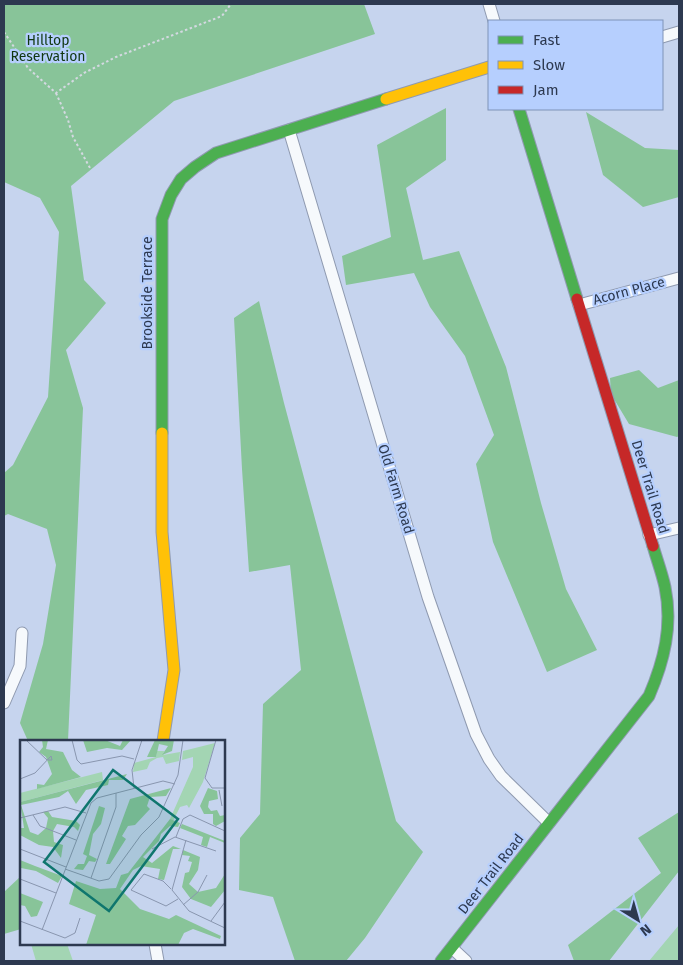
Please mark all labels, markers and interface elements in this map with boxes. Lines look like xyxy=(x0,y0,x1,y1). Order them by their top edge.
legend xyxy=(488,20,663,110)
text: Fast xyxy=(533,31,560,49)
park label: Hilltop Reservation xyxy=(10,32,86,65)
text: Slow xyxy=(533,56,565,74)
text: Jam xyxy=(533,81,559,99)
street label: Brookside Terrace xyxy=(139,236,156,350)
street label: Acorn Place xyxy=(591,273,667,309)
street label: Deer Trail Road xyxy=(628,438,672,536)
street label: Old Farm Road xyxy=(374,442,418,536)
inset map xyxy=(20,740,225,945)
street label: Deer Trail Road xyxy=(455,831,527,917)
north arrow xyxy=(613,895,663,945)
text: N xyxy=(637,920,654,940)

